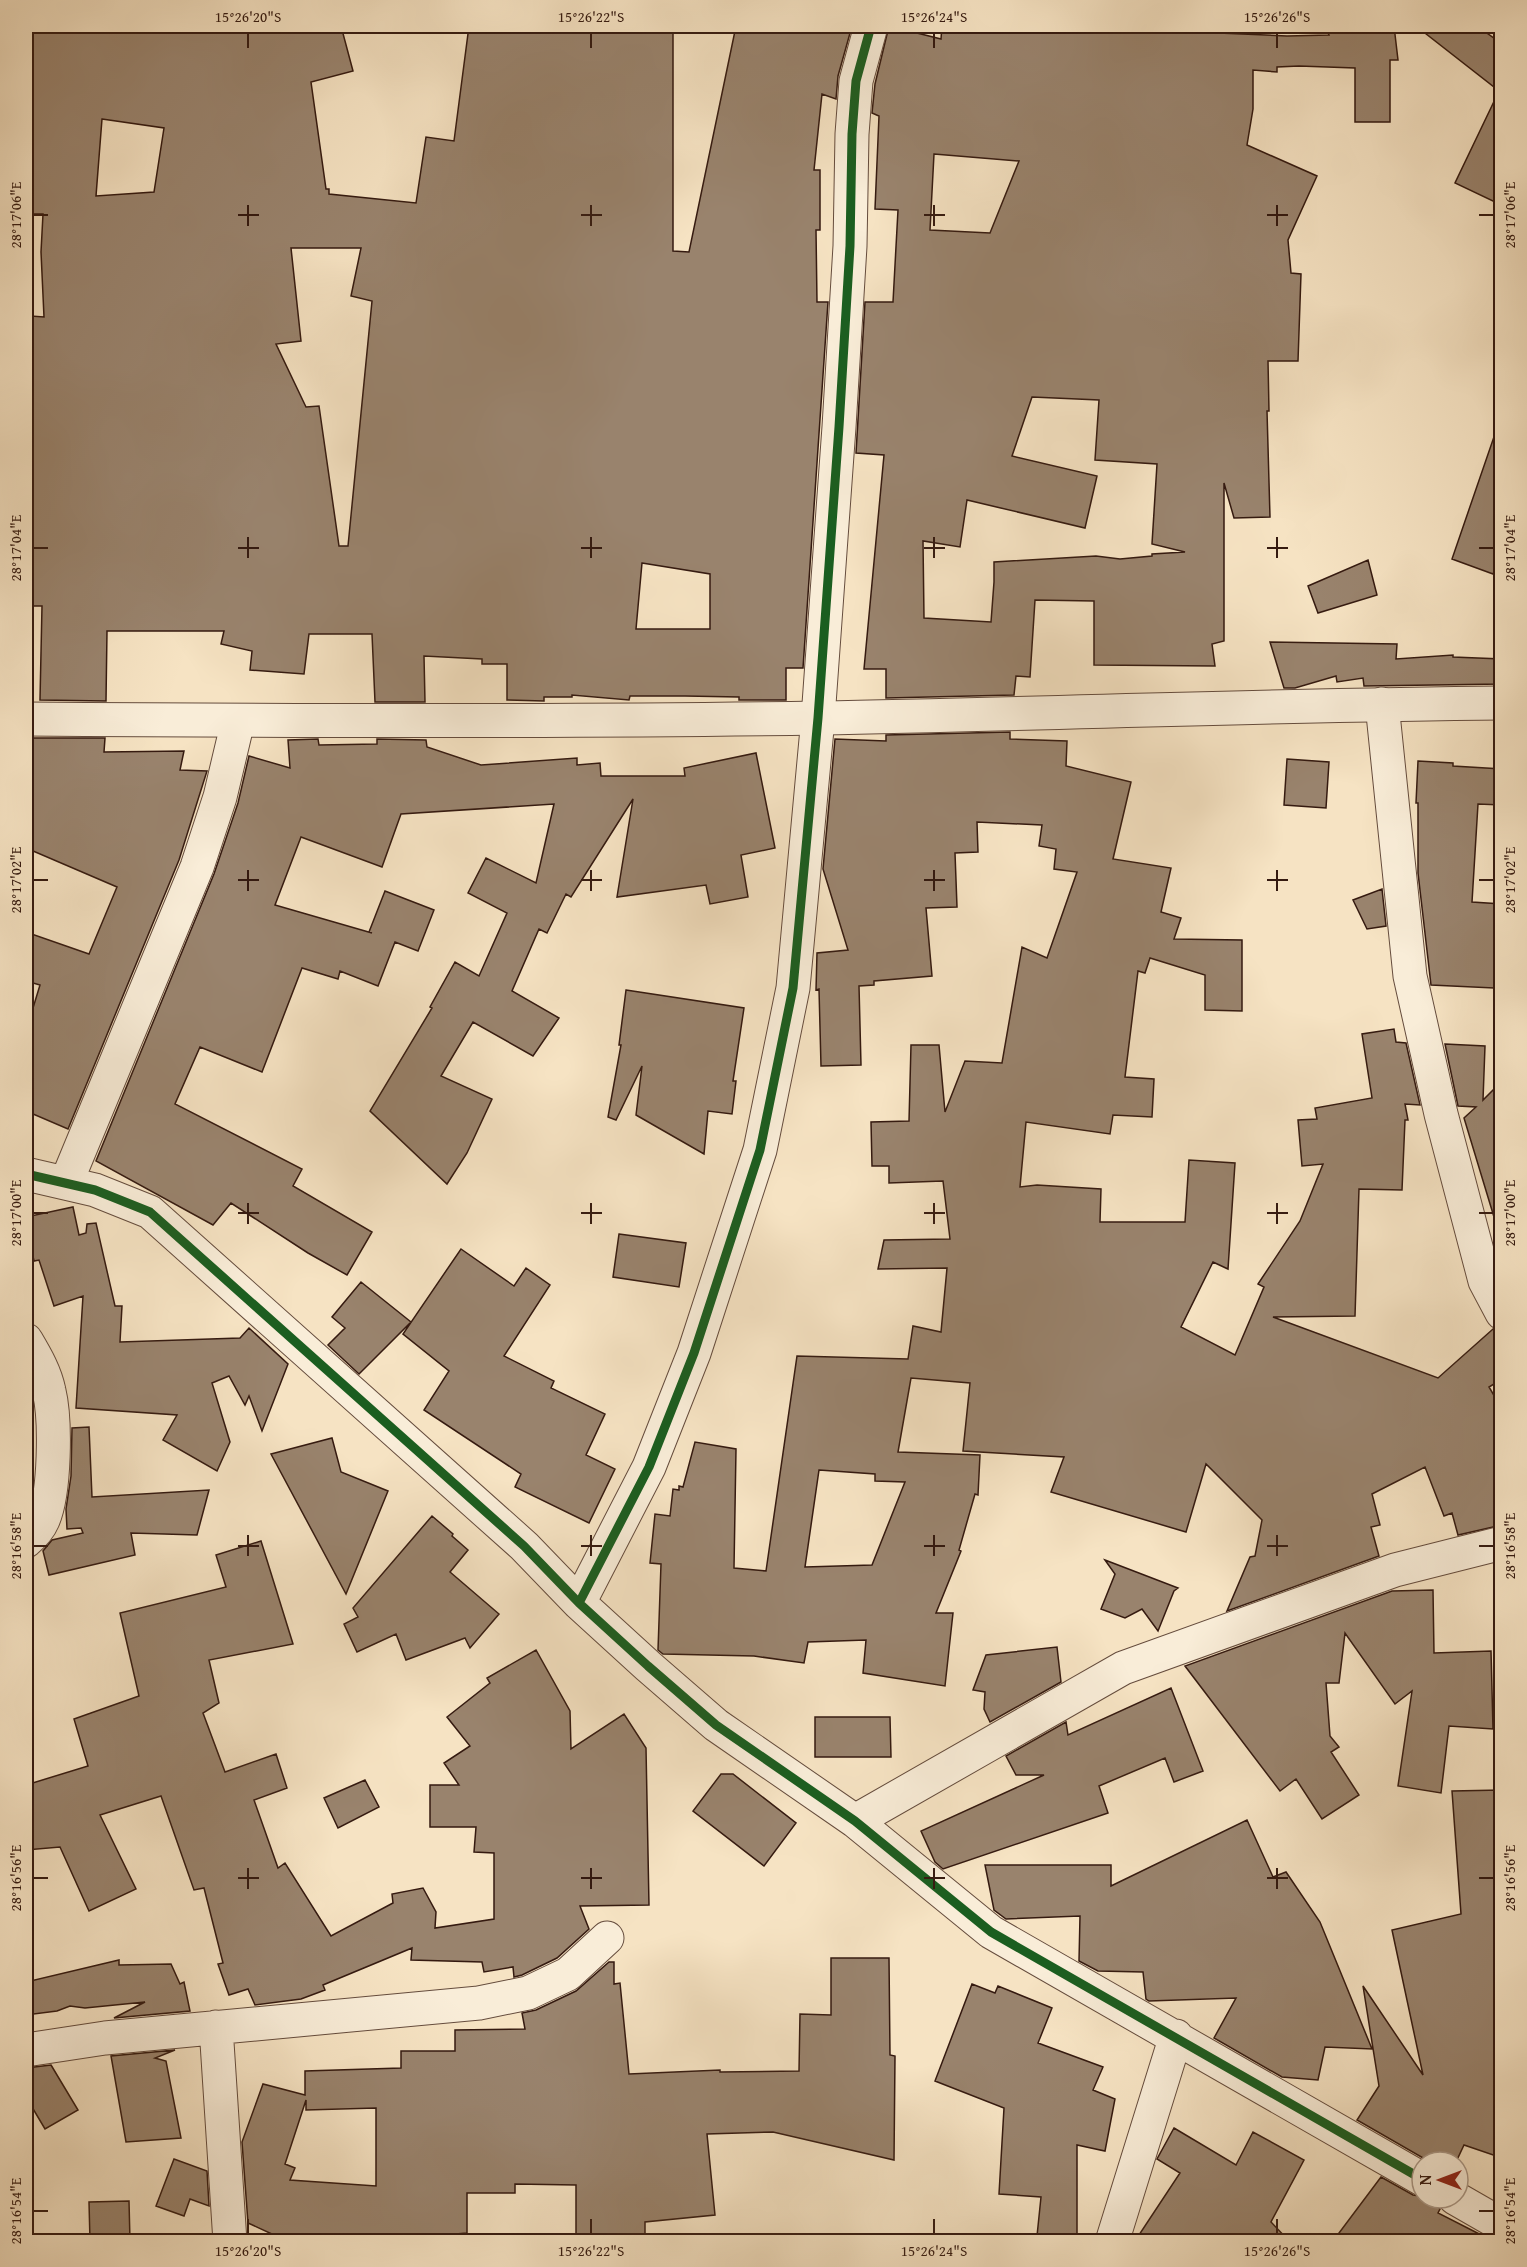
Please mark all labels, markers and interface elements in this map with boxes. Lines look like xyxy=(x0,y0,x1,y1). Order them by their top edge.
text: 15°26'20"S xyxy=(215,6,281,27)
text: 15°26'22"S xyxy=(558,6,624,27)
text: 15°26'24"S xyxy=(901,6,967,27)
text: 15°26'26"S xyxy=(1244,6,1310,27)
text: 28°17'06"E xyxy=(5,181,26,248)
text: 28°17'06"E xyxy=(1499,181,1520,248)
text: 28°17'04"E xyxy=(5,514,26,581)
text: 28°17'04"E xyxy=(1499,514,1520,581)
text: 28°17'02"E xyxy=(5,846,26,913)
text: 28°17'02"E xyxy=(1499,846,1520,913)
text: 28°17'00"E xyxy=(5,1179,26,1246)
text: 28°17'00"E xyxy=(1499,1179,1520,1246)
text: 28°16'58"E xyxy=(5,1512,26,1579)
text: 28°16'58"E xyxy=(1499,1512,1520,1579)
text: 28°16'56"E xyxy=(5,1844,26,1911)
text: 28°16'56"E xyxy=(1499,1844,1520,1911)
north arrow xyxy=(1410,2150,1470,2210)
text: N xyxy=(1413,2174,1437,2185)
text: 28°16'54"E xyxy=(5,2177,26,2244)
text: 28°16'54"E xyxy=(1499,2177,1520,2244)
text: 15°26'20"S xyxy=(215,2240,281,2261)
text: 15°26'22"S xyxy=(558,2240,624,2261)
text: 15°26'24"S xyxy=(901,2240,967,2261)
text: 15°26'26"S xyxy=(1244,2240,1310,2261)

